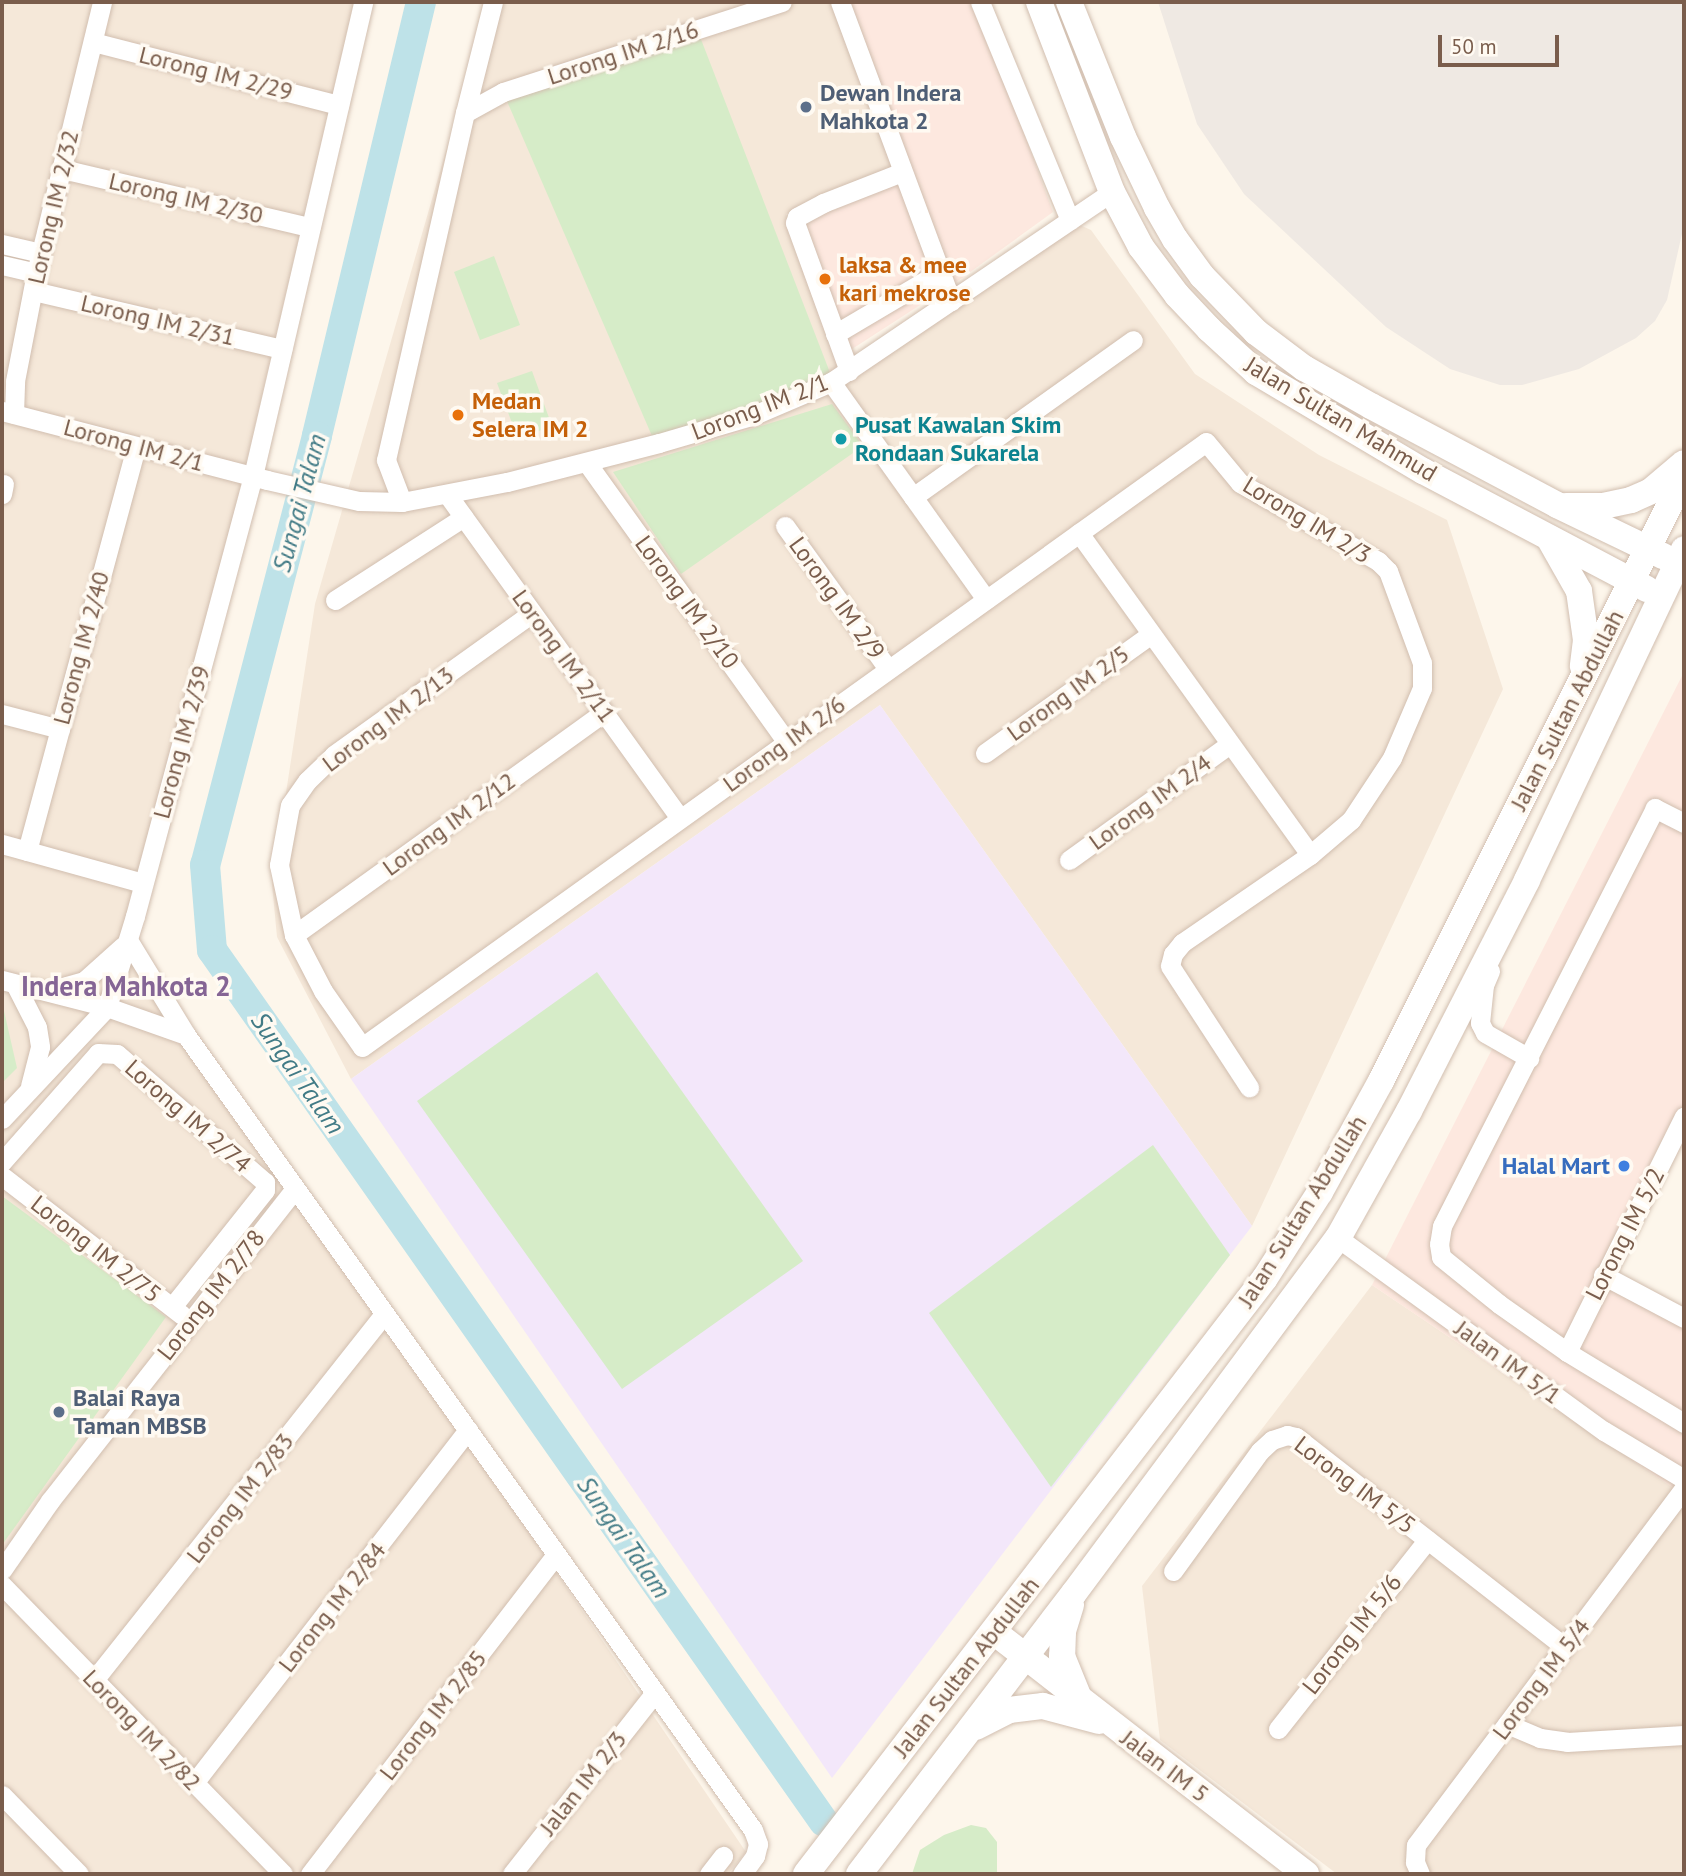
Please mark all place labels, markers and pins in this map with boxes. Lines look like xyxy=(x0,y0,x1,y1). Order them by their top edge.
place label: Dewan Indera Mahkota 2 xyxy=(820,79,961,135)
marker: Dewan Indera Mahkota 2 xyxy=(798,99,814,115)
place label: laksa & mee kari mekrose xyxy=(839,251,971,307)
marker: laksa & mee kari mekrose xyxy=(817,271,833,287)
place label: Medan Selera IM 2 xyxy=(472,387,588,443)
marker: Medan Selera IM 2 xyxy=(450,407,466,423)
place label: Pusat Kawalan Skim Rondaan Sukarela xyxy=(855,411,1061,467)
marker: Pusat Kawalan Skim Rondaan Sukarela xyxy=(833,431,849,447)
place label: Halal Mart xyxy=(1502,1152,1610,1180)
marker: Halal Mart xyxy=(1616,1158,1632,1174)
place label: Balai Raya Taman MBSB xyxy=(73,1384,207,1440)
marker: Balai Raya Taman MBSB xyxy=(51,1404,67,1420)

